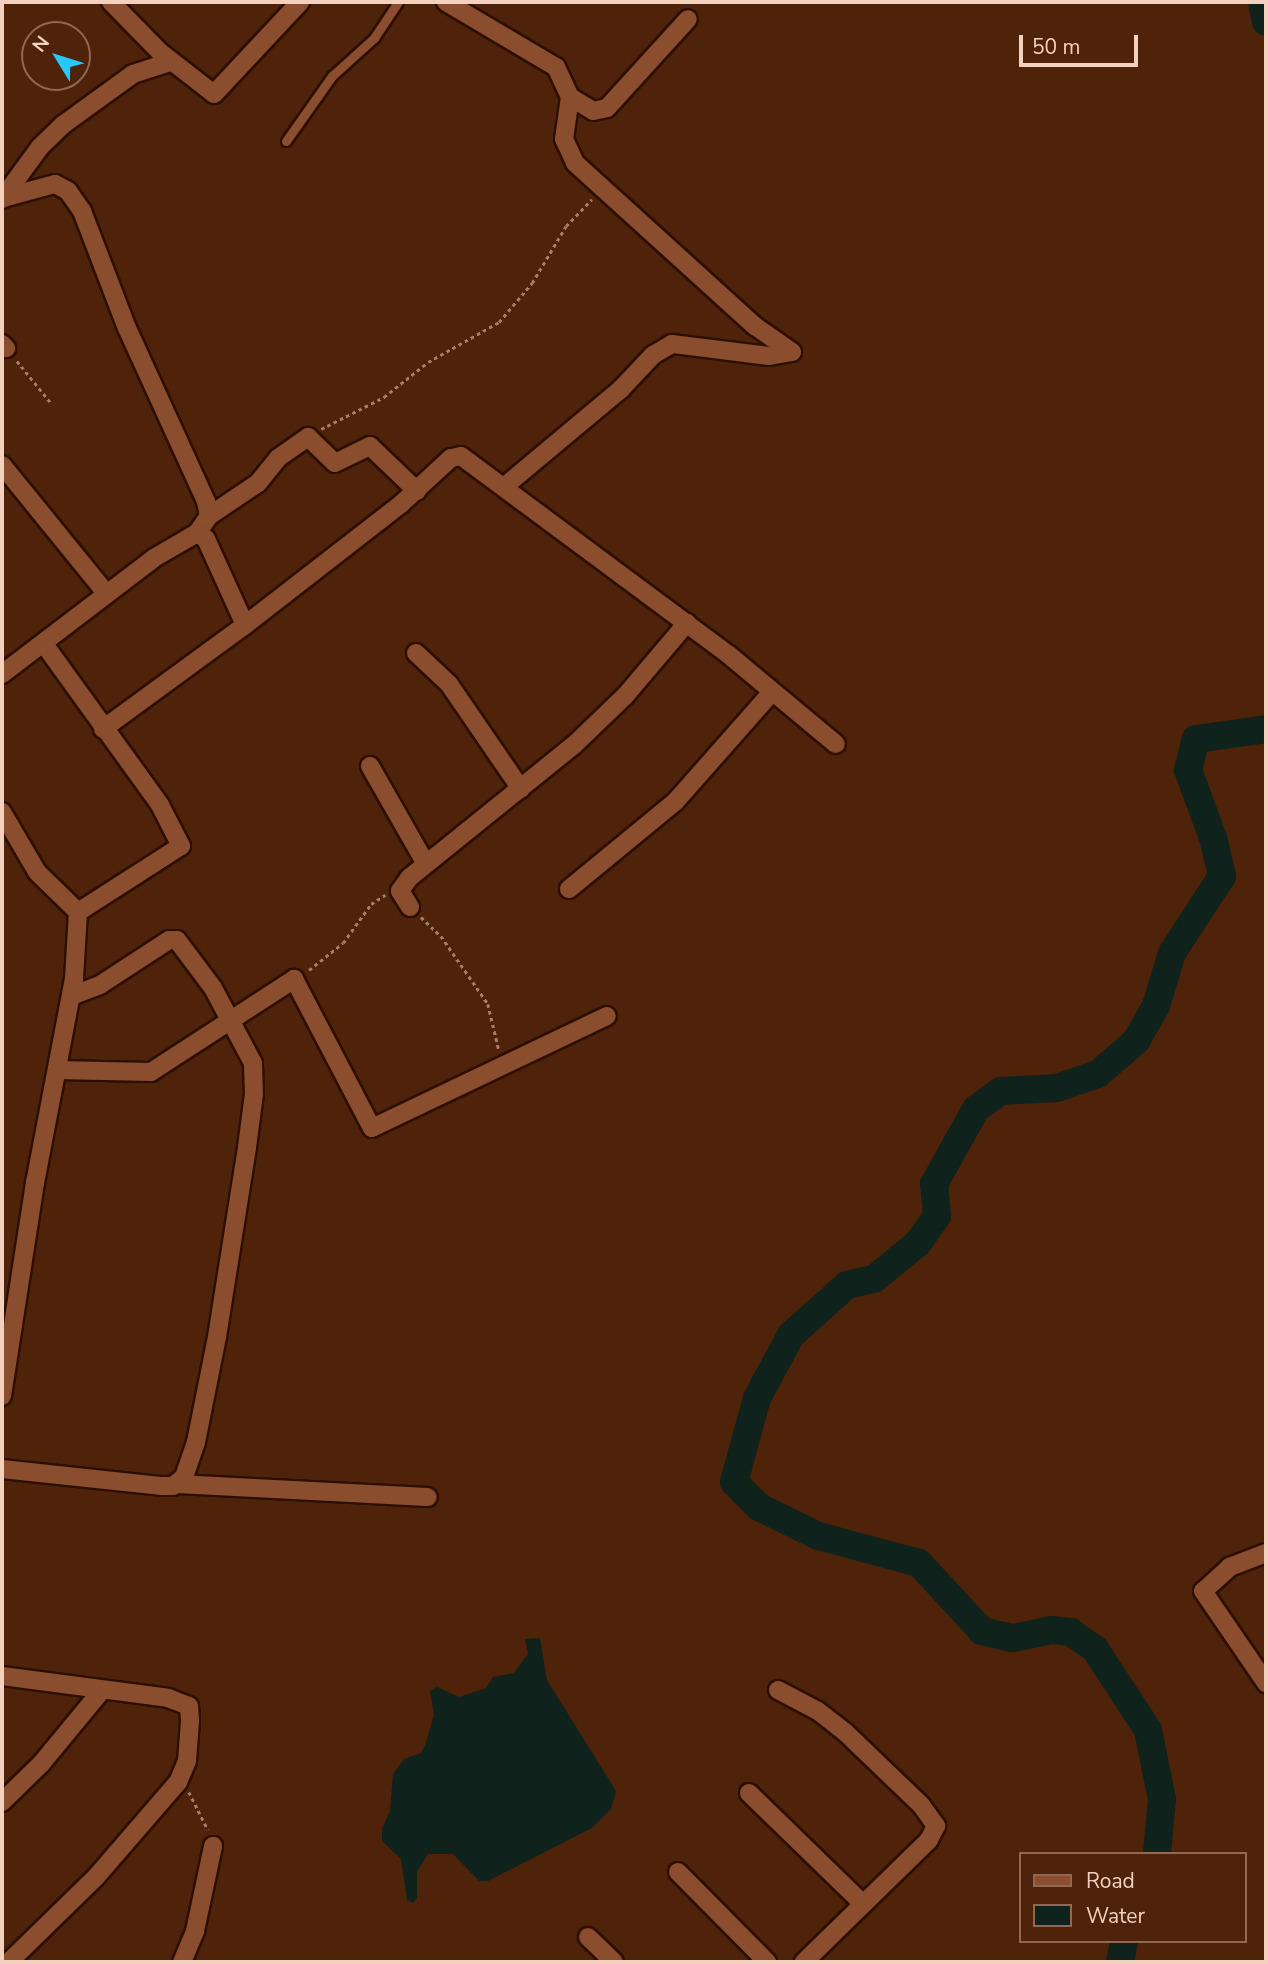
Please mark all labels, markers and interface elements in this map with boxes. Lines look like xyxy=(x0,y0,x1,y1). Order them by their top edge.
north arrow xyxy=(21,21,91,91)
scale bar xyxy=(1023,21,1142,65)
text: N xyxy=(26,31,56,58)
text: 50 m xyxy=(1032,33,1081,61)
legend xyxy=(1020,1852,1247,1943)
text: Road xyxy=(1086,1867,1135,1895)
text: Water xyxy=(1086,1902,1145,1930)

